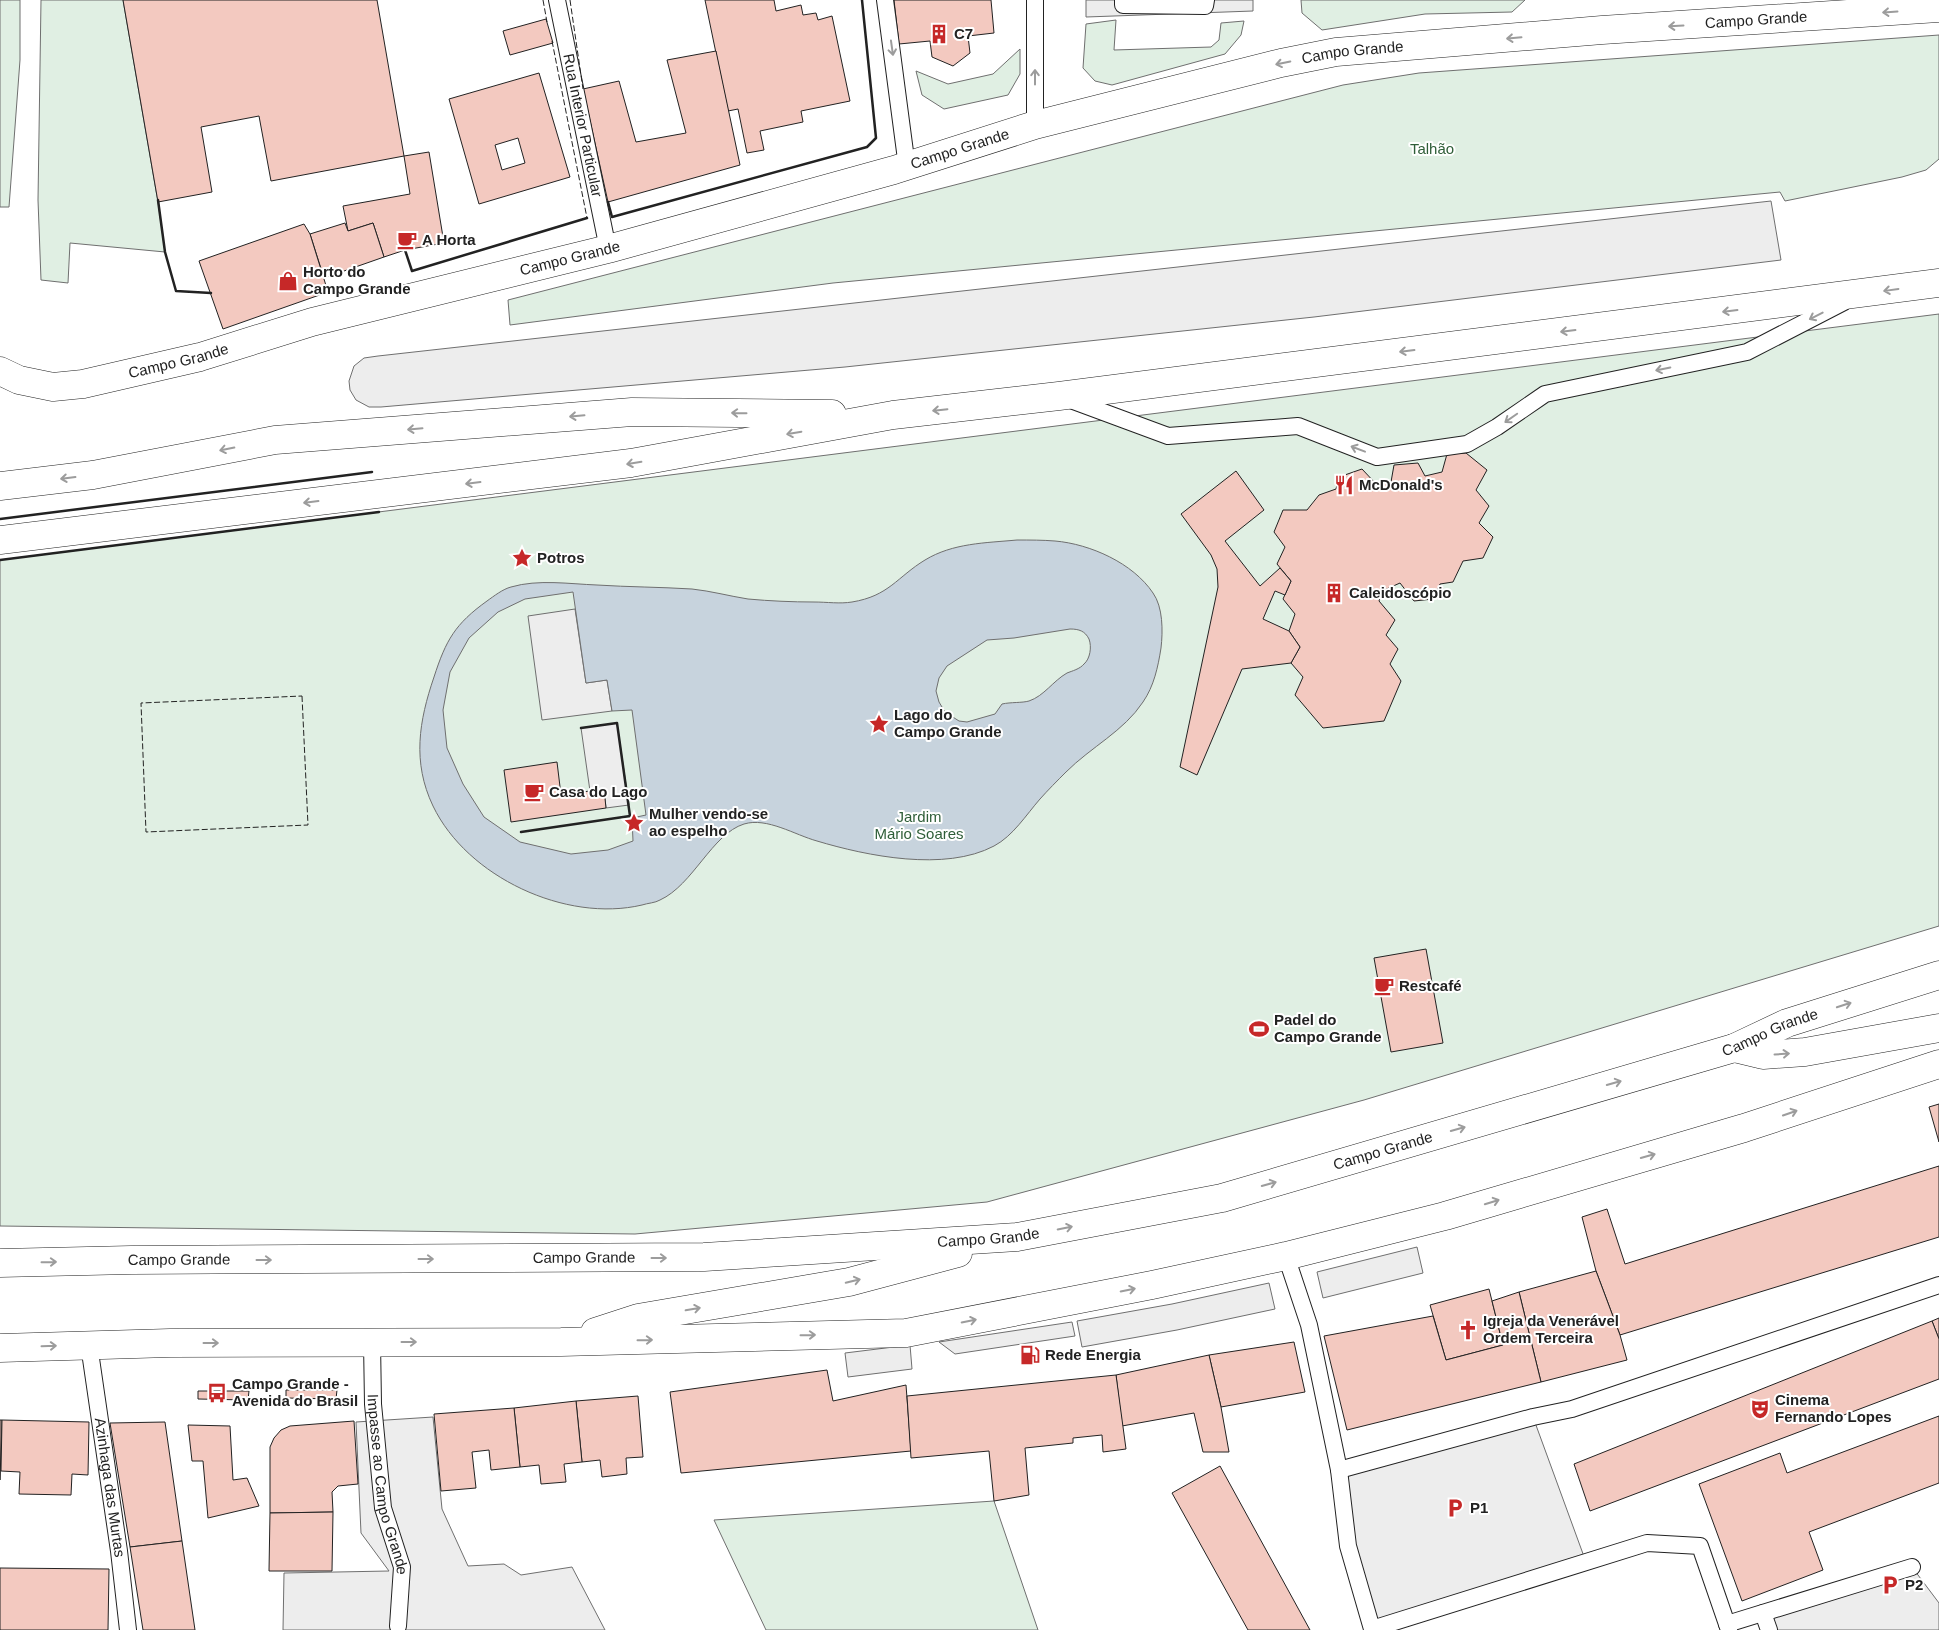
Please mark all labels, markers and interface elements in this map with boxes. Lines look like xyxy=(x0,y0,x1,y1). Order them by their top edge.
one-way arrow xyxy=(1883,7,1899,17)
street label: Campo Grande xyxy=(1704,8,1808,31)
one-way arrow xyxy=(1668,21,1684,30)
building icon: C7 xyxy=(928,23,950,45)
place label: C7 xyxy=(954,25,973,42)
one-way arrow xyxy=(1506,33,1522,42)
street label: Campo Grande xyxy=(1300,37,1404,67)
one-way arrow xyxy=(887,40,897,56)
street label: Rua Interior Particular xyxy=(560,52,606,199)
one-way arrow xyxy=(1275,58,1291,68)
one-way arrow xyxy=(1030,69,1040,85)
street label: Campo Grande xyxy=(908,125,1011,172)
park label: Talhão xyxy=(1410,140,1454,157)
cafe icon: A Horta xyxy=(396,229,418,251)
place label: A Horta xyxy=(422,231,476,248)
street label: Campo Grande xyxy=(518,237,622,278)
place label: Horto do Campo Grande xyxy=(303,263,411,297)
shop icon: Horto do Campo Grande xyxy=(277,270,299,292)
one-way arrow xyxy=(1883,285,1899,295)
one-way arrow xyxy=(1722,306,1738,316)
one-way arrow xyxy=(1808,311,1823,321)
one-way arrow xyxy=(1561,326,1577,336)
street label: Campo Grande xyxy=(127,340,230,381)
one-way arrow xyxy=(1399,347,1415,357)
one-way arrow xyxy=(1656,365,1672,375)
one-way arrow xyxy=(933,405,949,415)
one-way arrow xyxy=(732,408,748,418)
one-way arrow xyxy=(569,411,585,421)
one-way arrow xyxy=(1504,413,1518,423)
one-way arrow xyxy=(407,424,423,434)
one-way arrow xyxy=(786,429,802,439)
one-way arrow xyxy=(1351,444,1366,453)
one-way arrow xyxy=(220,445,236,455)
one-way arrow xyxy=(626,458,642,468)
one-way arrow xyxy=(60,473,76,483)
restaurant icon: McDonald's xyxy=(1333,474,1355,496)
place label: McDonald's xyxy=(1359,476,1443,493)
one-way arrow xyxy=(465,478,481,488)
one-way arrow xyxy=(304,497,320,507)
place icon: Potros xyxy=(511,547,533,569)
place label: Potros xyxy=(537,549,585,566)
building icon: Caleidoscópio xyxy=(1323,582,1345,604)
place label: Caleidoscópio xyxy=(1349,584,1452,601)
place label: Lago do Campo Grande xyxy=(894,706,1002,740)
place icon: Lago do Campo Grande xyxy=(868,713,890,735)
cafe icon: Casa do Lago xyxy=(523,781,545,803)
place label: Casa do Lago xyxy=(549,783,647,800)
place label: Mulher vendo-se ao espelho xyxy=(649,805,768,839)
park label: Jardim Mário Soares xyxy=(874,808,964,842)
place icon: Mulher vendo-se ao espelho xyxy=(623,812,645,834)
cafe icon: Restcafé xyxy=(1373,975,1395,997)
place label: Restcafé xyxy=(1399,977,1462,994)
one-way arrow xyxy=(1836,999,1852,1009)
street label: Campo Grande xyxy=(1720,1005,1820,1059)
place label: Padel do Campo Grande xyxy=(1274,1011,1382,1045)
sports icon: Padel do Campo Grande xyxy=(1248,1018,1270,1040)
one-way arrow xyxy=(1774,1049,1790,1058)
one-way arrow xyxy=(1606,1078,1622,1088)
one-way arrow xyxy=(1782,1108,1798,1118)
one-way arrow xyxy=(1450,1123,1466,1133)
street label: Campo Grande xyxy=(1331,1128,1434,1173)
one-way arrow xyxy=(1639,1151,1655,1160)
one-way arrow xyxy=(1260,1179,1276,1189)
one-way arrow xyxy=(1483,1196,1499,1206)
one-way arrow xyxy=(1057,1223,1073,1233)
street label: Campo Grande xyxy=(937,1224,1041,1250)
street label: Campo Grande xyxy=(533,1248,635,1266)
street label: Campo Grande xyxy=(128,1250,230,1268)
one-way arrow xyxy=(650,1253,666,1263)
one-way arrow xyxy=(418,1254,434,1264)
one-way arrow xyxy=(255,1255,271,1265)
one-way arrow xyxy=(40,1257,56,1267)
one-way arrow xyxy=(845,1276,861,1285)
one-way arrow xyxy=(1120,1284,1136,1294)
one-way arrow xyxy=(685,1303,701,1313)
place label: Igreja da Venerável Ordem Terceira xyxy=(1483,1312,1619,1346)
one-way arrow xyxy=(961,1315,977,1325)
church icon: Igreja da Venerável Ordem Terceira xyxy=(1457,1319,1479,1341)
one-way arrow xyxy=(799,1331,815,1340)
one-way arrow xyxy=(637,1335,653,1344)
one-way arrow xyxy=(400,1337,416,1347)
one-way arrow xyxy=(202,1338,219,1348)
one-way arrow xyxy=(40,1341,56,1351)
fuel station icon: Rede Energia xyxy=(1019,1344,1041,1366)
place label: Rede Energia xyxy=(1045,1346,1142,1363)
place label: Campo Grande - Avenida do Brasil xyxy=(232,1375,358,1409)
bus stop icon: Campo Grande - Avenida do Brasil xyxy=(206,1382,228,1404)
place label: Cinema Fernando Lopes xyxy=(1775,1391,1892,1425)
street label: Impasse ao Campo Grande xyxy=(364,1394,411,1575)
theatre icon: Cinema Fernando Lopes xyxy=(1749,1398,1771,1420)
street label: Azinhaga das Murtas xyxy=(92,1416,129,1558)
parking icon: P1 xyxy=(1444,1497,1466,1519)
place label: P1 xyxy=(1470,1499,1488,1516)
parking icon: P2 xyxy=(1879,1574,1901,1596)
place label: P2 xyxy=(1905,1576,1923,1593)

